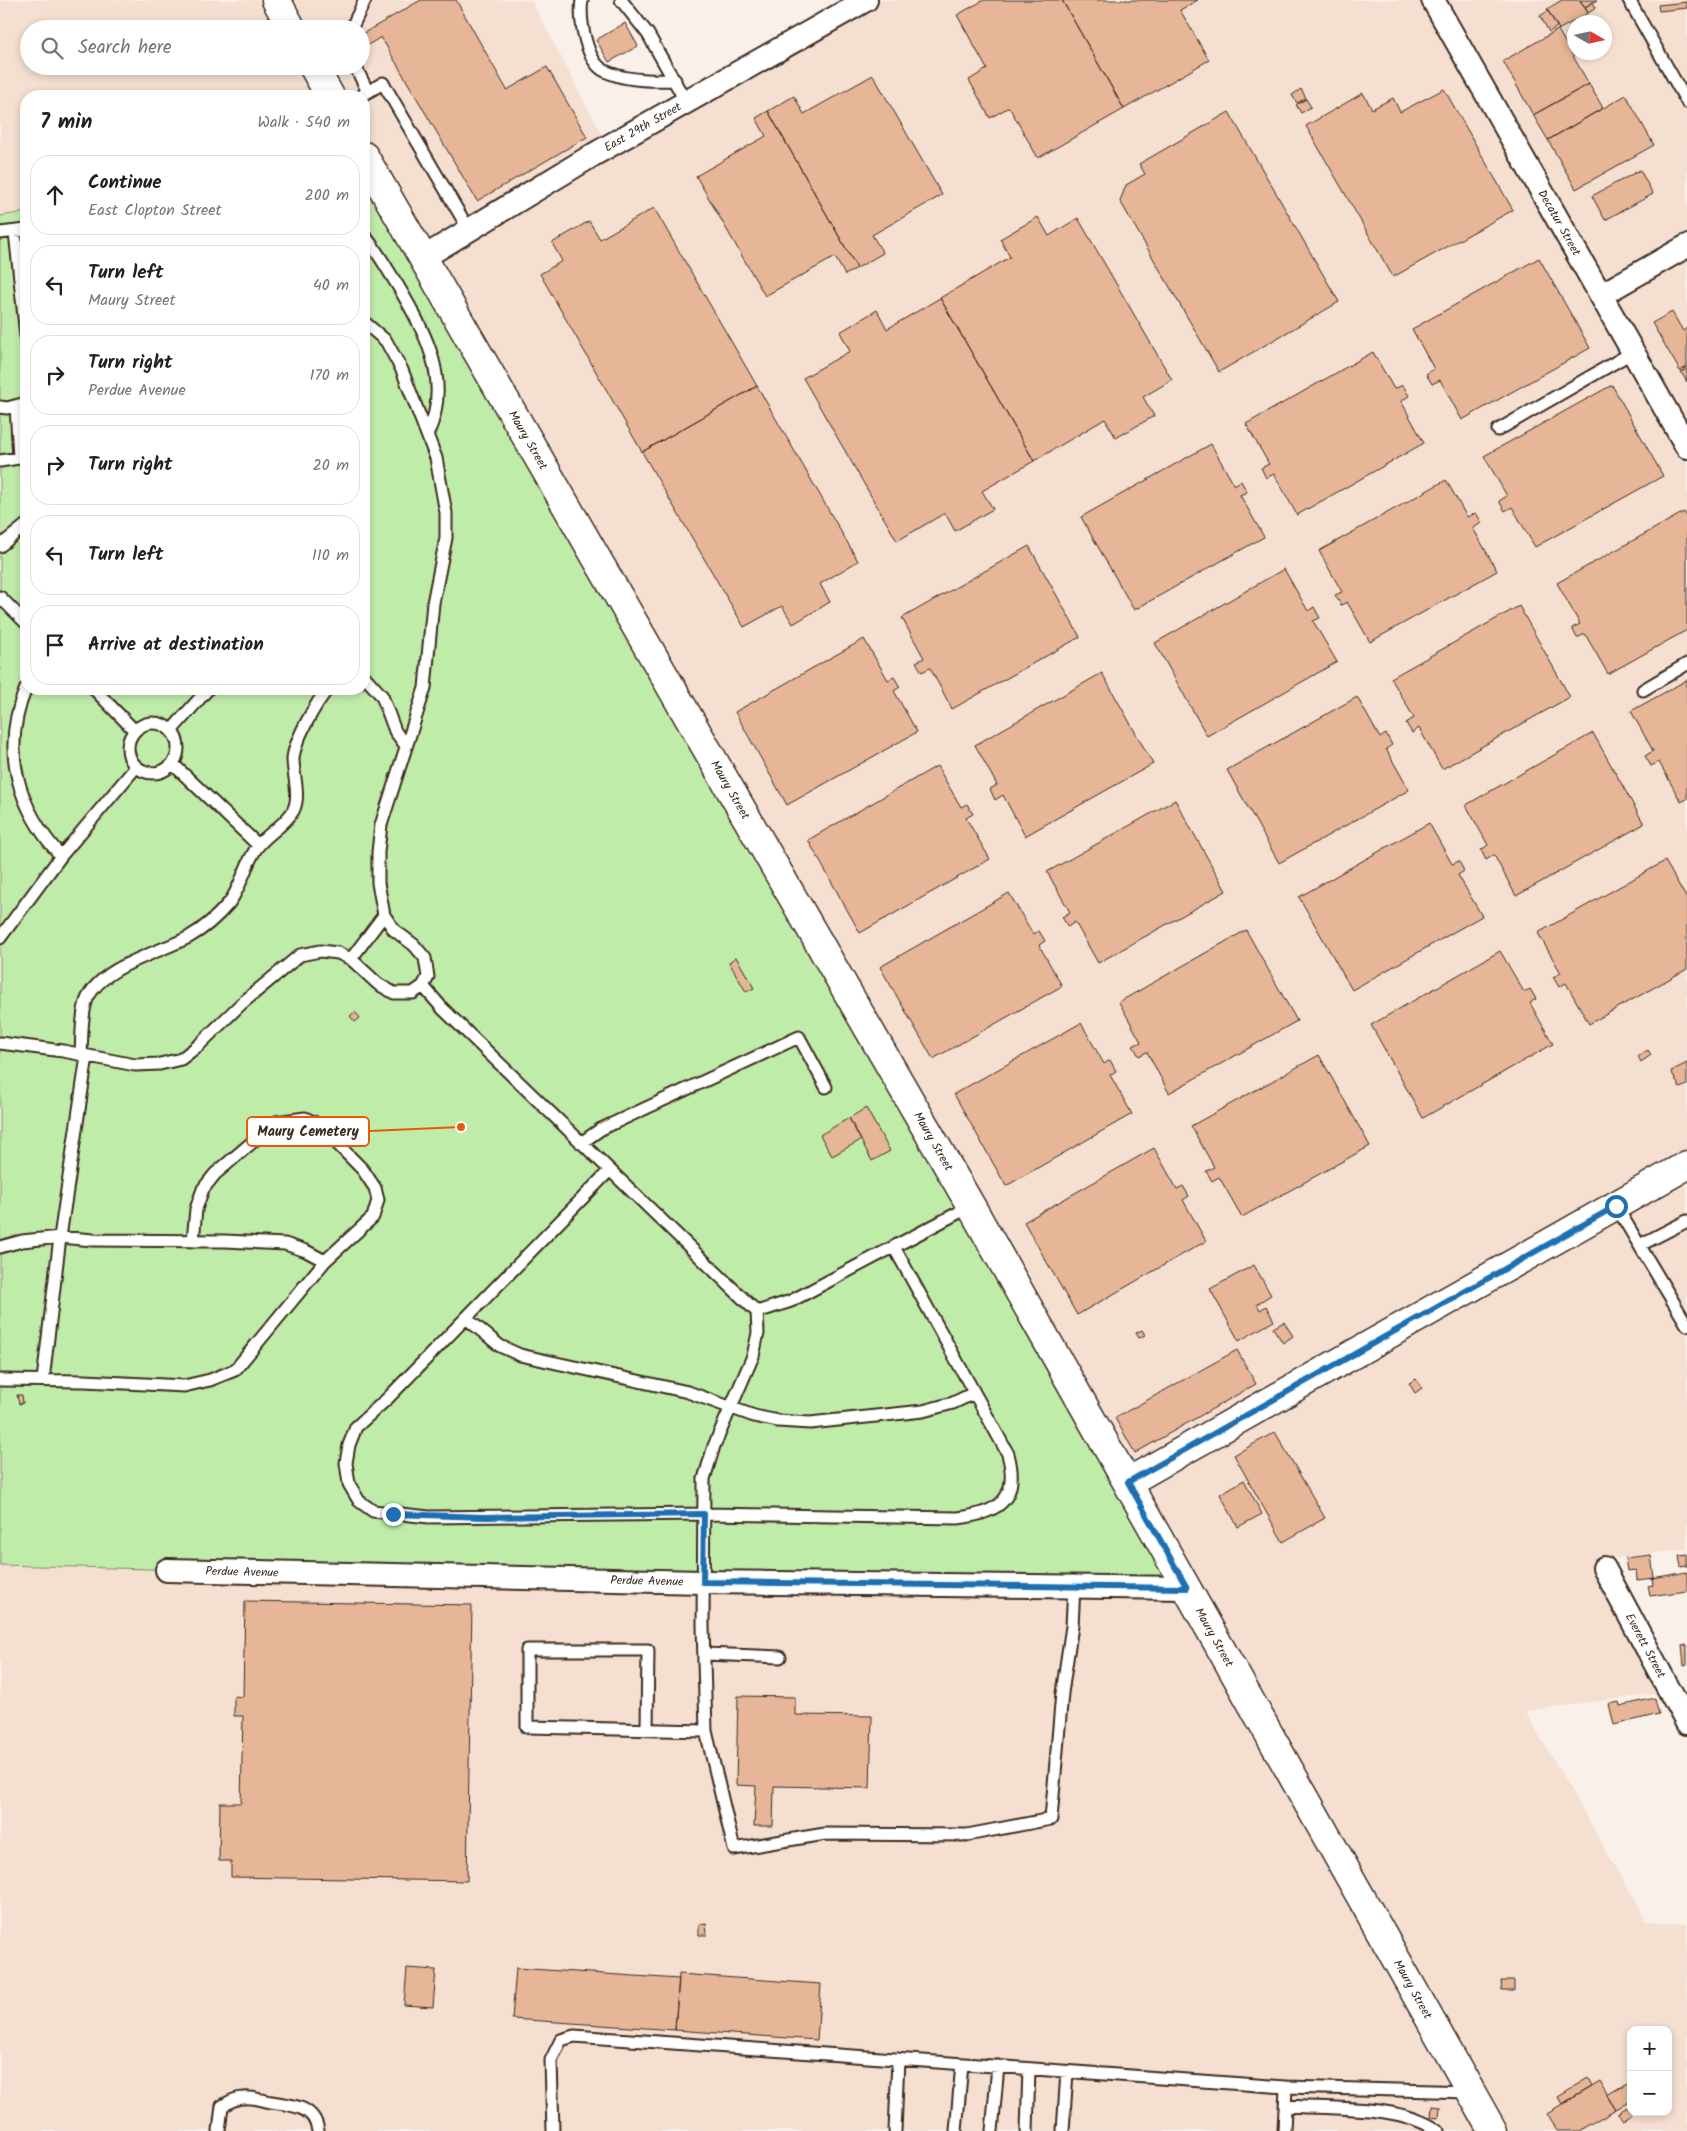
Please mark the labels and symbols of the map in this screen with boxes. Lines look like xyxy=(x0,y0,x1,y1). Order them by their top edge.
north arrow xyxy=(1567,15,1612,60)
street label: East 29th Street xyxy=(601,98,685,157)
street label: Decatur Street xyxy=(1533,186,1586,260)
street label: Maury Street xyxy=(503,407,553,474)
street label: Maury Street xyxy=(705,757,755,824)
street label: Maury Street xyxy=(908,1108,958,1175)
callout: Maury Cemetery xyxy=(247,1117,369,1146)
text: Maury Cemetery xyxy=(257,1121,359,1143)
route start xyxy=(1605,1195,1628,1218)
route end xyxy=(382,1503,405,1526)
street label: Perdue Avenue xyxy=(205,1562,279,1583)
street label: Perdue Avenue xyxy=(610,1571,684,1592)
street label: Maury Street xyxy=(1189,1604,1239,1671)
street label: Everett Street xyxy=(1620,1610,1671,1682)
street label: Maury Street xyxy=(1388,1956,1437,2023)

